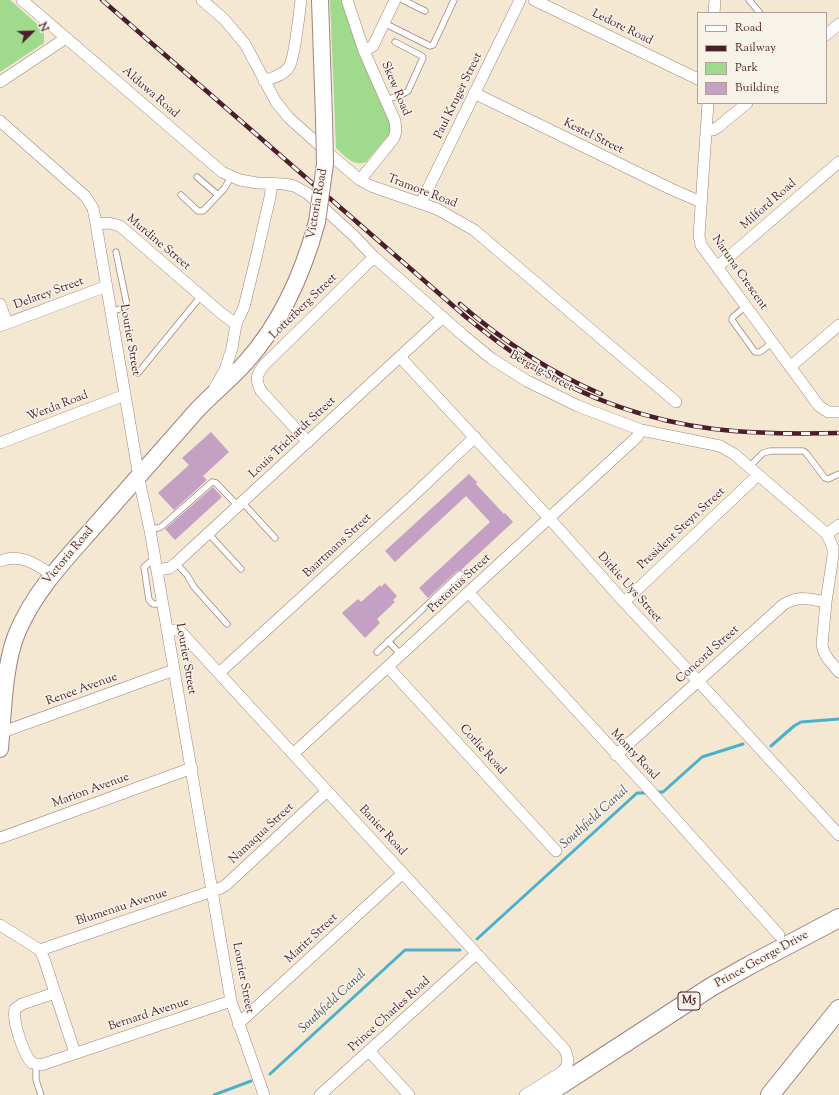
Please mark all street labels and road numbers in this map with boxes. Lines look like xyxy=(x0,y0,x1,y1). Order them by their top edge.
street label: Ledore Road xyxy=(589,7,655,49)
street label: Paul Kruger Street xyxy=(432,51,486,141)
street label: Skew Road xyxy=(377,60,413,118)
street label: Alduwa Road xyxy=(119,64,181,122)
street label: Kestel Street xyxy=(561,116,625,158)
street label: Victoria Road xyxy=(305,168,331,240)
street label: Tramore Road xyxy=(385,172,459,212)
street label: Milford Road xyxy=(738,177,800,233)
street label: Murdine Street xyxy=(123,212,193,274)
street label: Naruna Crescent xyxy=(708,233,770,313)
street label: Lotterberg Street xyxy=(267,271,341,343)
street label: Delarey Street xyxy=(12,275,86,313)
street label: Lourier Street xyxy=(116,303,142,377)
street label: Bergzig Street xyxy=(507,349,575,395)
street label: Werda Road xyxy=(26,389,90,425)
street label: Louis Trichardt Street xyxy=(247,394,339,482)
street label: President Steyn Street xyxy=(635,485,729,573)
street label: Baartmans Street xyxy=(301,511,375,581)
street label: Victoria Road xyxy=(41,524,97,588)
street label: Dirkie Uys Street xyxy=(594,550,664,626)
street label: Pretorius Street xyxy=(426,551,494,617)
street label: Lourier Street xyxy=(172,622,198,696)
street label: Concord Street xyxy=(674,623,742,687)
street label: Renee Avenue xyxy=(44,670,120,710)
street label: Corlie Road xyxy=(456,722,508,778)
street label: Monty Road xyxy=(607,727,661,783)
street label: Marion Avenue xyxy=(51,770,131,812)
street label: Namaqua Street xyxy=(227,800,297,868)
street label: Banier Road xyxy=(355,803,409,859)
street label: Blumenau Avenue xyxy=(75,886,169,930)
street label: Maritz Street xyxy=(283,911,341,967)
street label: Prince George Drive xyxy=(713,928,811,992)
street label: Lourier Street xyxy=(228,941,256,1015)
street label: Prince Charles Road xyxy=(346,975,434,1055)
road number: M5 xyxy=(678,992,700,1010)
street label: Bernard Avenue xyxy=(107,995,191,1035)

